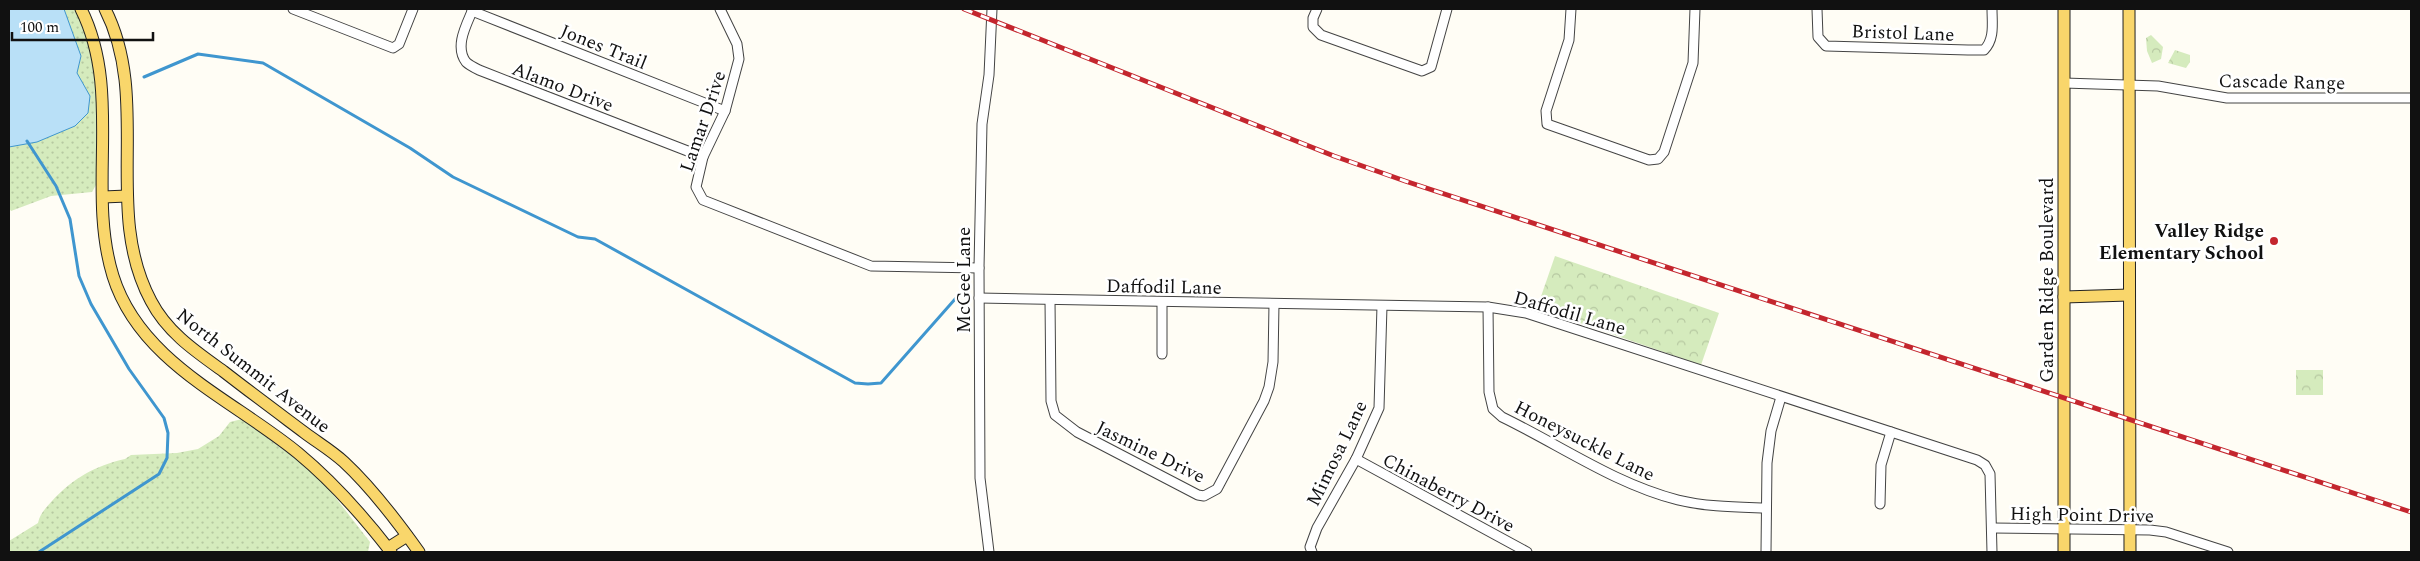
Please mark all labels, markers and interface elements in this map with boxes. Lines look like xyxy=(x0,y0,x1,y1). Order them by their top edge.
scale bar xyxy=(12,10,154,42)
text: 100 m xyxy=(20,16,59,39)
street label: Jones Trail xyxy=(556,17,651,78)
street label: Bristol Lane xyxy=(1851,17,1955,50)
street label: Alamo Drive xyxy=(507,55,618,120)
street label: Lamar Drive xyxy=(673,67,734,176)
street label: Cascade Range xyxy=(2218,67,2346,98)
street label: Garden Ridge Boulevard xyxy=(2033,177,2062,383)
place label: Valley Ridge Elementary School xyxy=(2099,217,2264,268)
street label: McGee Lane xyxy=(950,227,979,333)
marker: Valley Ridge Elementary School xyxy=(2268,235,2280,247)
street label: Daffodil Lane xyxy=(1106,272,1222,303)
street label: Daffodil Lane xyxy=(1510,284,1629,343)
street label: North Summit Avenue xyxy=(170,302,336,441)
street label: Honeysuckle Lane xyxy=(1509,393,1660,489)
street label: Mimosa Lane xyxy=(1299,396,1375,512)
street label: Jasmine Drive xyxy=(1091,413,1210,491)
street label: Chinaberry Drive xyxy=(1377,446,1520,540)
street label: High Point Drive xyxy=(2010,500,2154,531)

